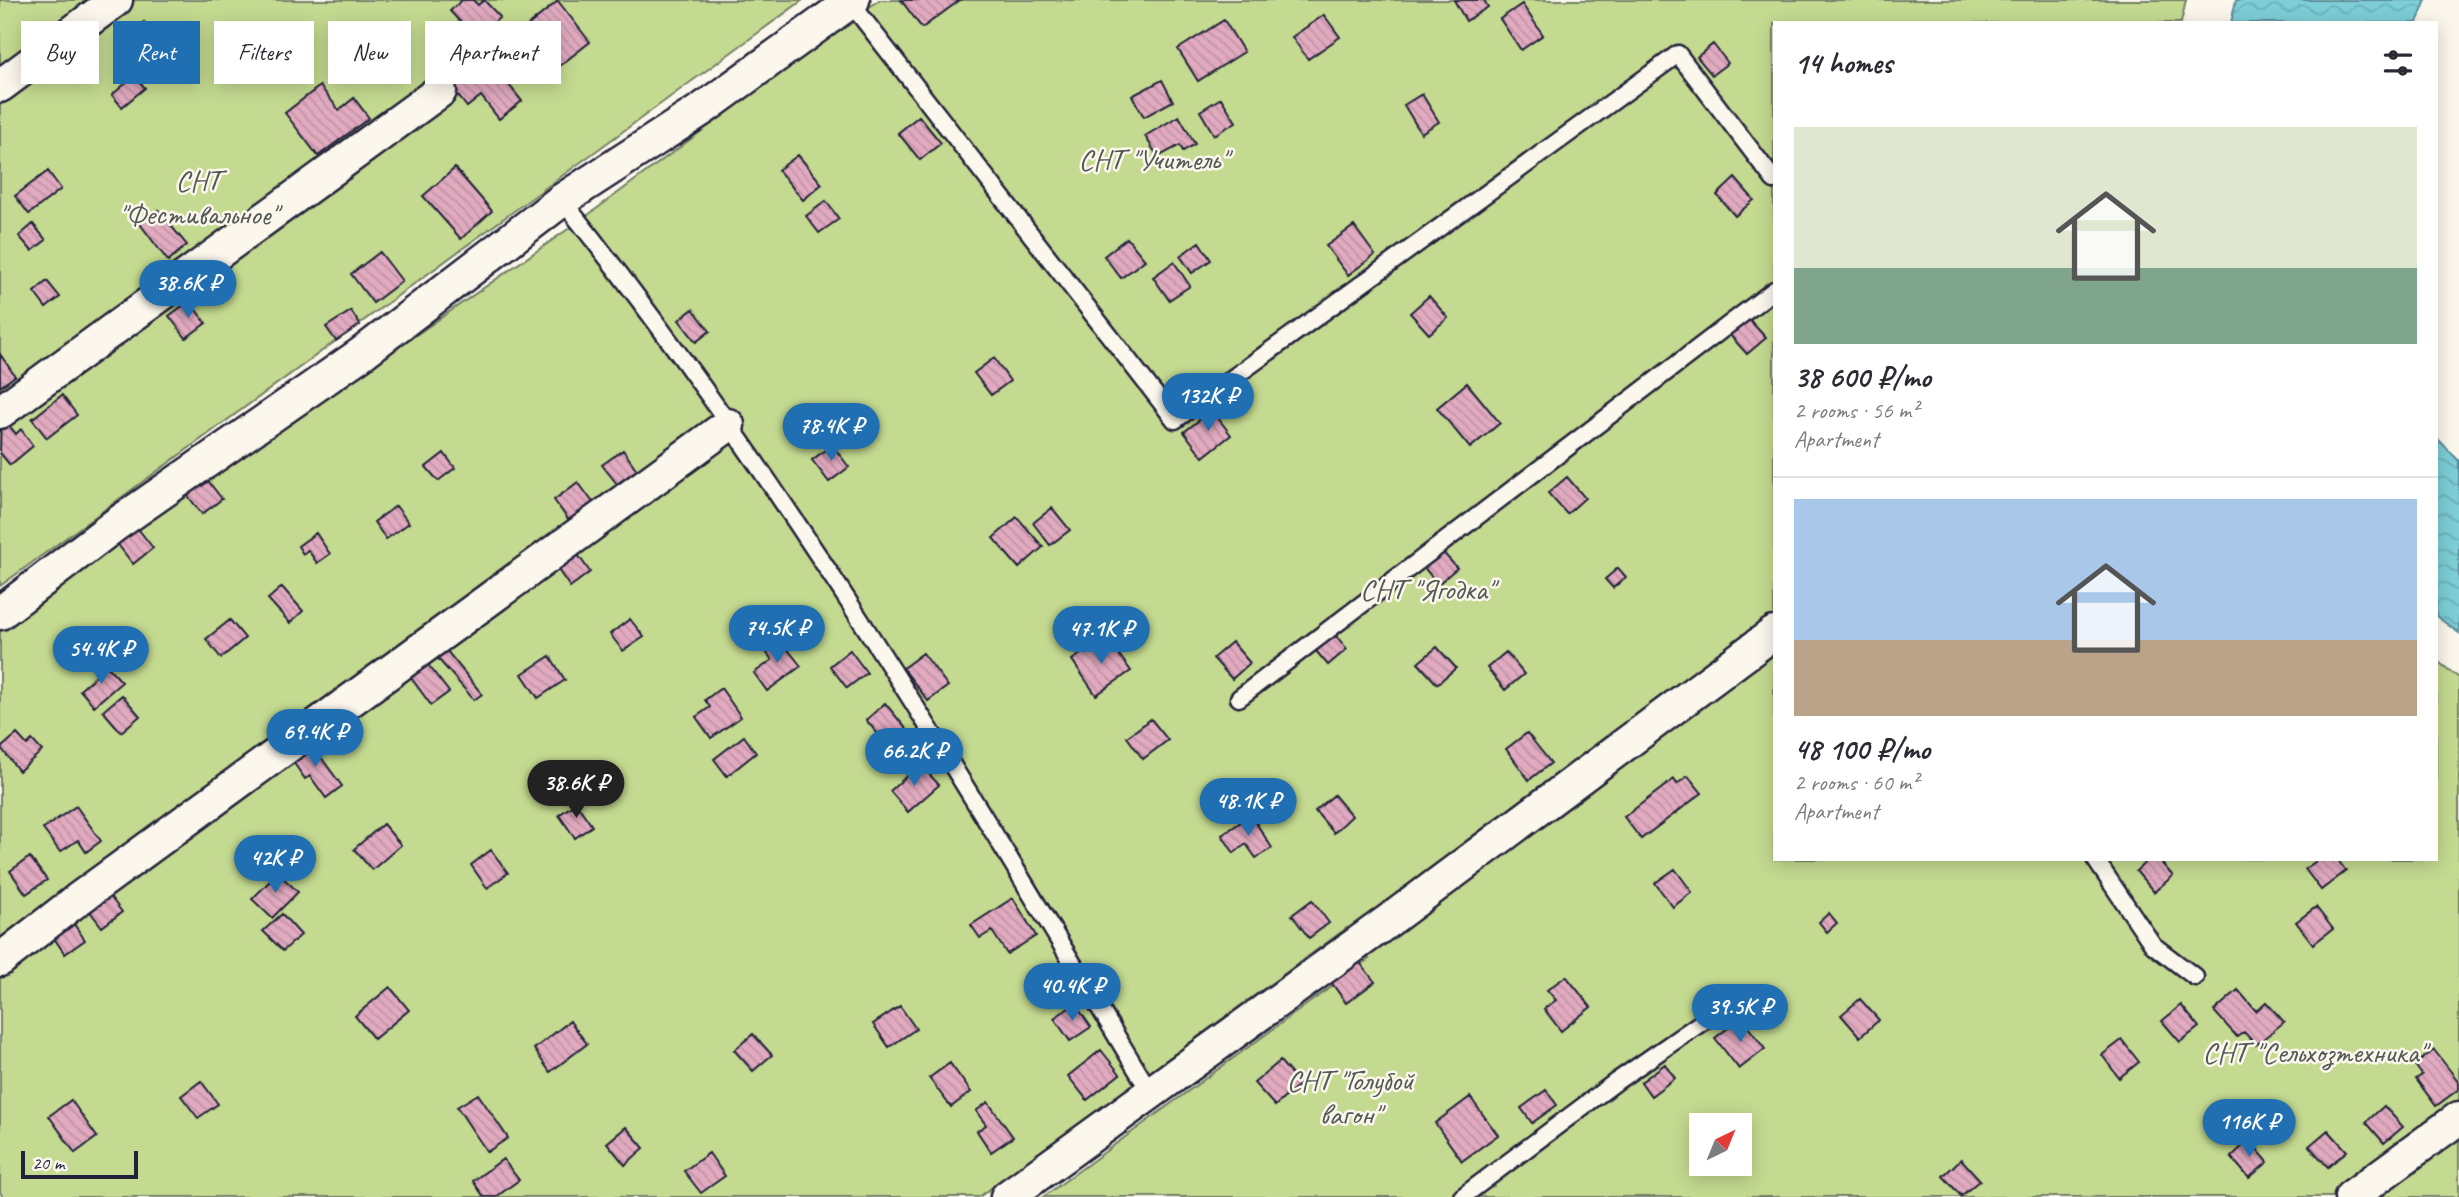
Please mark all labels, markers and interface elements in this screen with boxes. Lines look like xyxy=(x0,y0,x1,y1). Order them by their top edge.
chip: Buy xyxy=(21,21,99,84)
chip: Rent xyxy=(113,21,200,84)
chip: Filters xyxy=(214,21,314,84)
chip: New xyxy=(328,21,411,84)
chip: Apartment xyxy=(425,21,561,84)
text: 14 homes xyxy=(1794,44,1892,82)
icon: filters xyxy=(2379,44,2417,82)
park label: СНТ "Учитель" xyxy=(1078,140,1233,178)
park label: СНТ "Фестивальное" xyxy=(119,161,283,233)
icon: home xyxy=(2043,173,2169,299)
pin: 38.6K ₽ xyxy=(123,260,253,320)
text: 38.6K ₽ xyxy=(155,268,221,297)
text: 38 600 ₽/mo xyxy=(1794,358,1931,396)
pin: 132K ₽ xyxy=(1151,374,1265,433)
text: 132K ₽ xyxy=(1178,381,1238,410)
text: 2 rooms · 56 m² xyxy=(1794,396,1918,425)
pin: 78.4K ₽ xyxy=(766,404,896,463)
text: 78.4K ₽ xyxy=(799,411,863,440)
text: Apartment xyxy=(1794,425,1879,454)
icon: home xyxy=(2043,545,2169,671)
park label: СНТ "Ягодка" xyxy=(1360,570,1500,608)
pin: 74.5K ₽ xyxy=(712,606,842,665)
pin: 47.1K ₽ xyxy=(1036,606,1166,666)
text: 74.5K ₽ xyxy=(745,613,809,642)
text: 47.1K ₽ xyxy=(1069,614,1133,643)
pin: 54.4K ₽ xyxy=(36,626,166,686)
text: 54.4K ₽ xyxy=(69,634,133,663)
pin: 69.4K ₽ xyxy=(250,710,380,769)
text: 69.4K ₽ xyxy=(283,717,347,746)
pin: 66.2K ₽ xyxy=(849,728,979,788)
text: 48 100 ₽/mo xyxy=(1794,730,1930,768)
text: 66.2K ₽ xyxy=(881,736,947,765)
pin: 38.6K ₽ xyxy=(511,760,641,820)
text: 38.6K ₽ xyxy=(543,768,609,797)
text: 2 rooms · 60 m² xyxy=(1794,768,1918,797)
pin: 48.1K ₽ xyxy=(1183,778,1313,838)
text: 48.1K ₽ xyxy=(1216,786,1280,815)
text: Apartment xyxy=(1794,797,1879,826)
pin: 42K ₽ xyxy=(226,836,324,895)
text: 42K ₽ xyxy=(250,843,300,872)
pin: 40.4K ₽ xyxy=(1007,964,1137,1023)
text: 40.4K ₽ xyxy=(1040,971,1104,1000)
pin: 39.5K ₽ xyxy=(1675,984,1805,1044)
text: 39.5K ₽ xyxy=(1708,992,1772,1021)
park label: СНТ "Сельхозтехника" xyxy=(2202,1033,2431,1071)
park label: СНТ "Голубой вагон" xyxy=(1286,1061,1415,1133)
pin: 116K ₽ xyxy=(2192,1100,2306,1159)
text: 116K ₽ xyxy=(2219,1107,2279,1136)
north arrow xyxy=(1689,1113,1752,1176)
map controls xyxy=(1689,1113,1752,1176)
scale bar xyxy=(21,1148,138,1180)
text: 20 m xyxy=(32,1151,64,1175)

